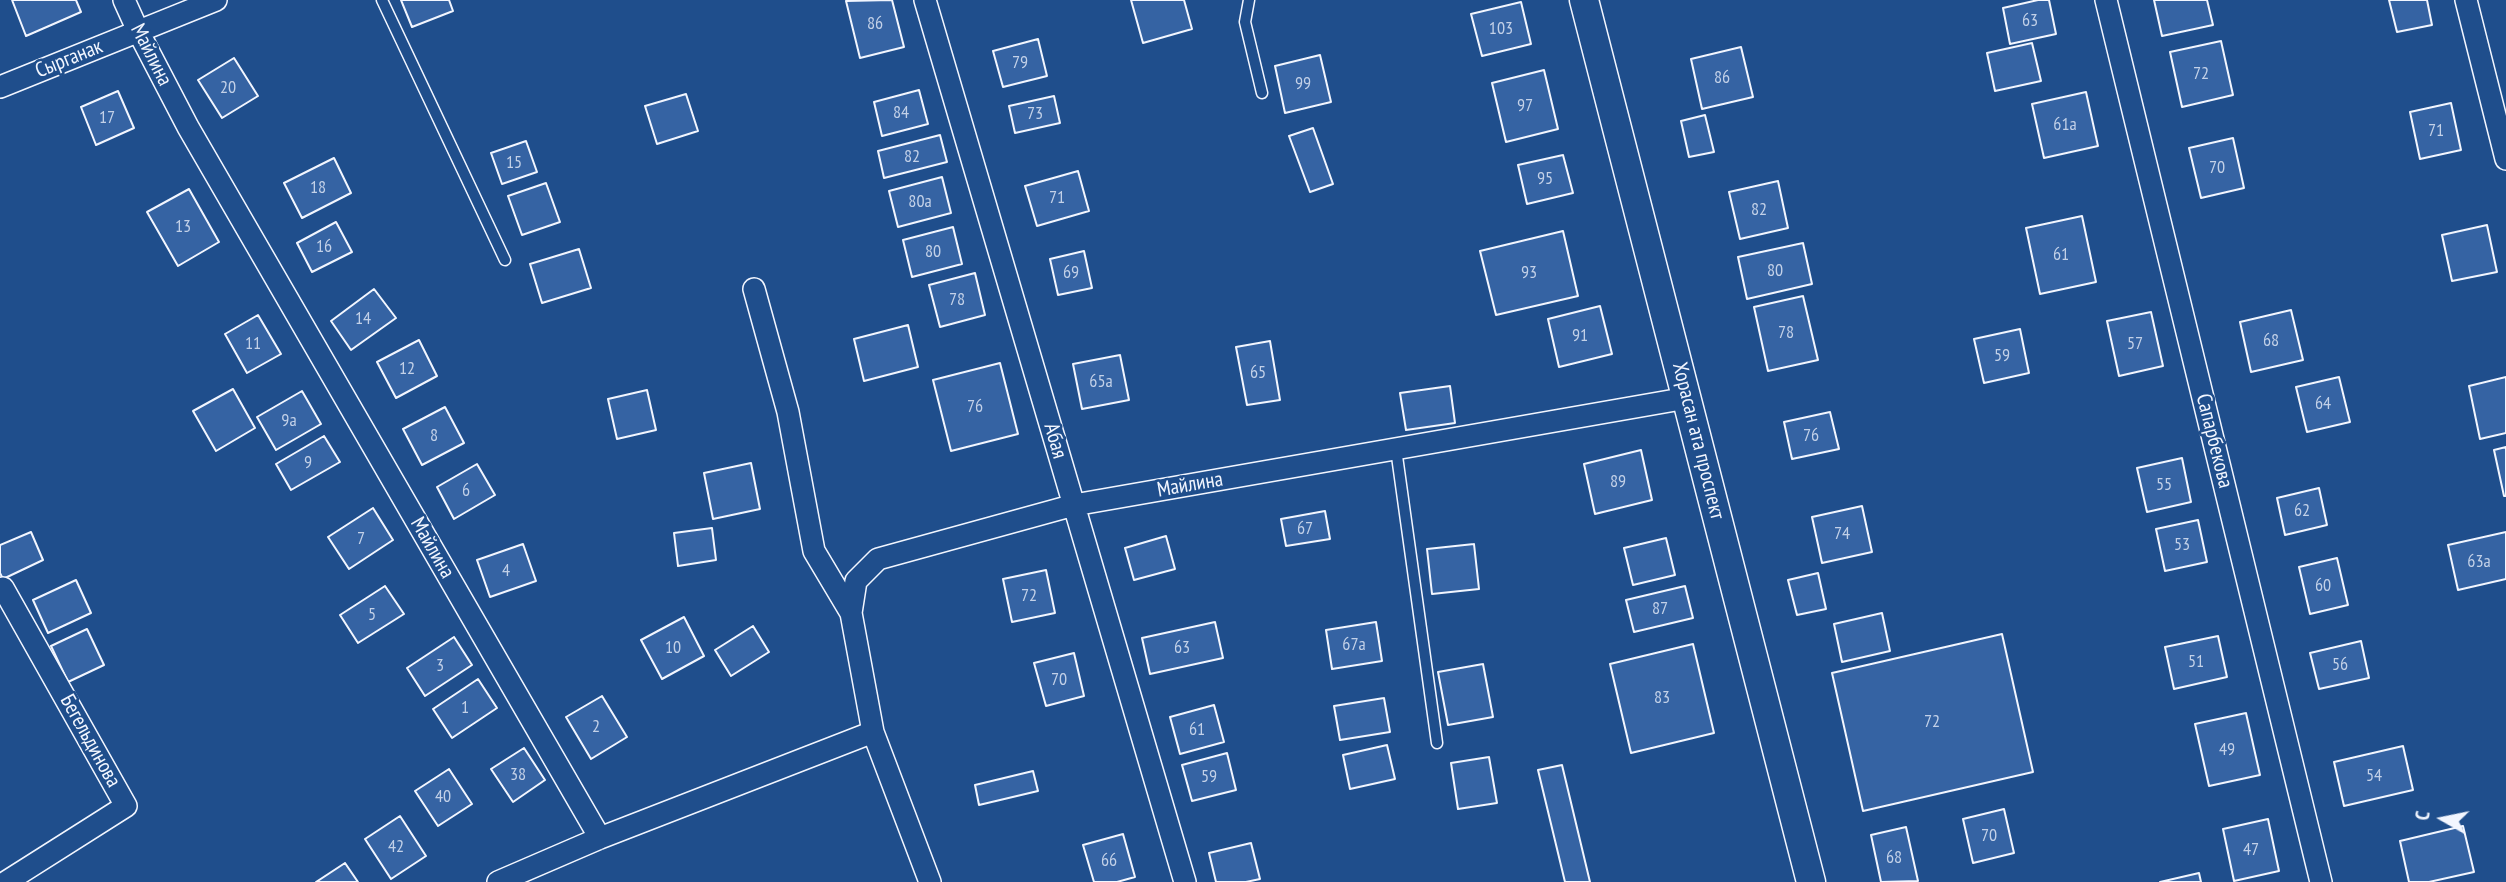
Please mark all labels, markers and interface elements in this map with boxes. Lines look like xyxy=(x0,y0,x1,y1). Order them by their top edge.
house number: 63 xyxy=(2022,10,2038,32)
house number: 86 xyxy=(867,13,883,35)
house number: 103 xyxy=(1489,18,1513,40)
street label: Майлина xyxy=(125,20,177,90)
street label: Сырганак xyxy=(32,34,106,84)
house number: 79 xyxy=(1012,52,1028,74)
house number: 72 xyxy=(2193,63,2209,85)
house number: 86 xyxy=(1714,67,1730,89)
house number: 99 xyxy=(1295,73,1311,95)
house number: 20 xyxy=(220,77,236,99)
house number: 97 xyxy=(1517,95,1533,117)
house number: 84 xyxy=(893,102,909,124)
house number: 73 xyxy=(1027,103,1043,125)
house number: 17 xyxy=(99,107,115,129)
house number: 61а xyxy=(2053,114,2077,136)
house number: 71 xyxy=(2428,120,2444,142)
house number: 82 xyxy=(904,146,920,168)
house number: 15 xyxy=(506,152,522,174)
house number: 70 xyxy=(2209,157,2225,179)
house number: 95 xyxy=(1537,168,1553,190)
house number: 18 xyxy=(310,177,326,199)
house number: 71 xyxy=(1049,187,1065,209)
house number: 80а xyxy=(908,191,932,213)
house number: 82 xyxy=(1751,199,1767,221)
house number: 13 xyxy=(175,216,191,238)
house number: 16 xyxy=(316,236,332,258)
house number: 80 xyxy=(925,241,941,263)
house number: 61 xyxy=(2053,244,2069,266)
house number: 80 xyxy=(1767,260,1783,282)
house number: 69 xyxy=(1063,262,1079,284)
house number: 93 xyxy=(1521,262,1537,284)
house number: 78 xyxy=(949,289,965,311)
house number: 14 xyxy=(355,308,371,330)
house number: 78 xyxy=(1778,322,1794,344)
house number: 91 xyxy=(1572,325,1588,347)
house number: 68 xyxy=(2263,330,2279,352)
house number: 11 xyxy=(245,333,261,355)
house number: 57 xyxy=(2127,333,2143,355)
house number: 59 xyxy=(1994,345,2010,367)
house number: 12 xyxy=(399,358,415,380)
street label: Хорасан ата проспект xyxy=(1666,360,1730,522)
house number: 65 xyxy=(1250,362,1266,384)
house number: 65а xyxy=(1089,371,1113,393)
street label: Сапарбекова xyxy=(2190,391,2238,491)
house number: 64 xyxy=(2315,393,2331,415)
house number: 76 xyxy=(967,396,983,418)
house number: 9а xyxy=(281,410,297,432)
street label: Абая xyxy=(1038,420,1072,462)
house number: 8 xyxy=(430,425,438,447)
house number: 76 xyxy=(1803,425,1819,447)
house number: 9 xyxy=(304,452,312,474)
street label: Майлина xyxy=(1155,467,1225,503)
house number: 89 xyxy=(1610,471,1626,493)
house number: 55 xyxy=(2156,474,2172,496)
house number: 6 xyxy=(462,480,470,502)
house number: 62 xyxy=(2294,500,2310,522)
street label: Майлина xyxy=(405,513,459,583)
house number: 67 xyxy=(1297,518,1313,540)
house number: 74 xyxy=(1834,523,1850,545)
house number: 7 xyxy=(357,528,365,550)
house number: 53 xyxy=(2174,534,2190,556)
house number: 63а xyxy=(2467,551,2491,573)
house number: 4 xyxy=(502,560,510,582)
house number: 60 xyxy=(2315,575,2331,597)
house number: 72 xyxy=(1021,585,1037,607)
house number: 87 xyxy=(1652,598,1668,620)
house number: 5 xyxy=(368,604,376,626)
house number: 67а xyxy=(1342,634,1366,656)
house number: 10 xyxy=(665,637,681,659)
house number: 63 xyxy=(1174,637,1190,659)
house number: 51 xyxy=(2188,651,2204,673)
house number: 56 xyxy=(2332,654,2348,676)
house number: 3 xyxy=(436,655,444,677)
house number: 70 xyxy=(1051,669,1067,691)
house number: 83 xyxy=(1654,687,1670,709)
street label: Бегельдинова xyxy=(54,690,126,792)
house number: 1 xyxy=(461,697,469,719)
house number: 72 xyxy=(1924,711,1940,733)
house number: 2 xyxy=(592,716,600,738)
house number: 61 xyxy=(1189,719,1205,741)
house number: 49 xyxy=(2219,739,2235,761)
house number: 38 xyxy=(510,764,526,786)
house number: 54 xyxy=(2366,765,2382,787)
house number: 59 xyxy=(1201,766,1217,788)
north arrow xyxy=(2408,784,2478,854)
house number: 40 xyxy=(435,786,451,808)
text: С xyxy=(2410,810,2435,822)
house number: 70 xyxy=(1981,825,1997,847)
house number: 42 xyxy=(388,836,404,858)
house number: 47 xyxy=(2243,839,2259,861)
house number: 68 xyxy=(1886,847,1902,869)
house number: 66 xyxy=(1101,850,1117,872)

